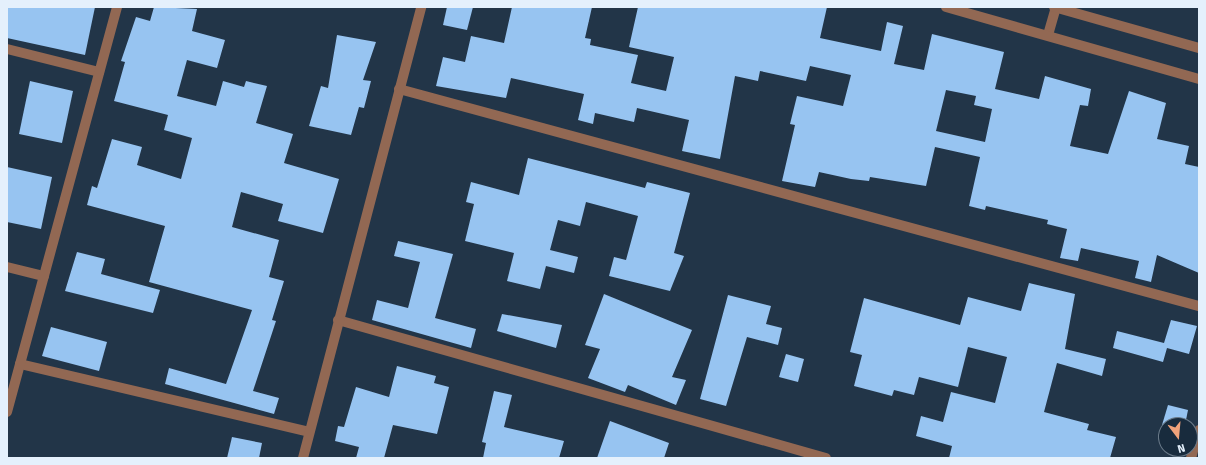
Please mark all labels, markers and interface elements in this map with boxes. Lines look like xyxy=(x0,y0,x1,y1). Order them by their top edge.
north arrow xyxy=(1158,417,1198,457)
text: N xyxy=(1176,441,1186,455)

